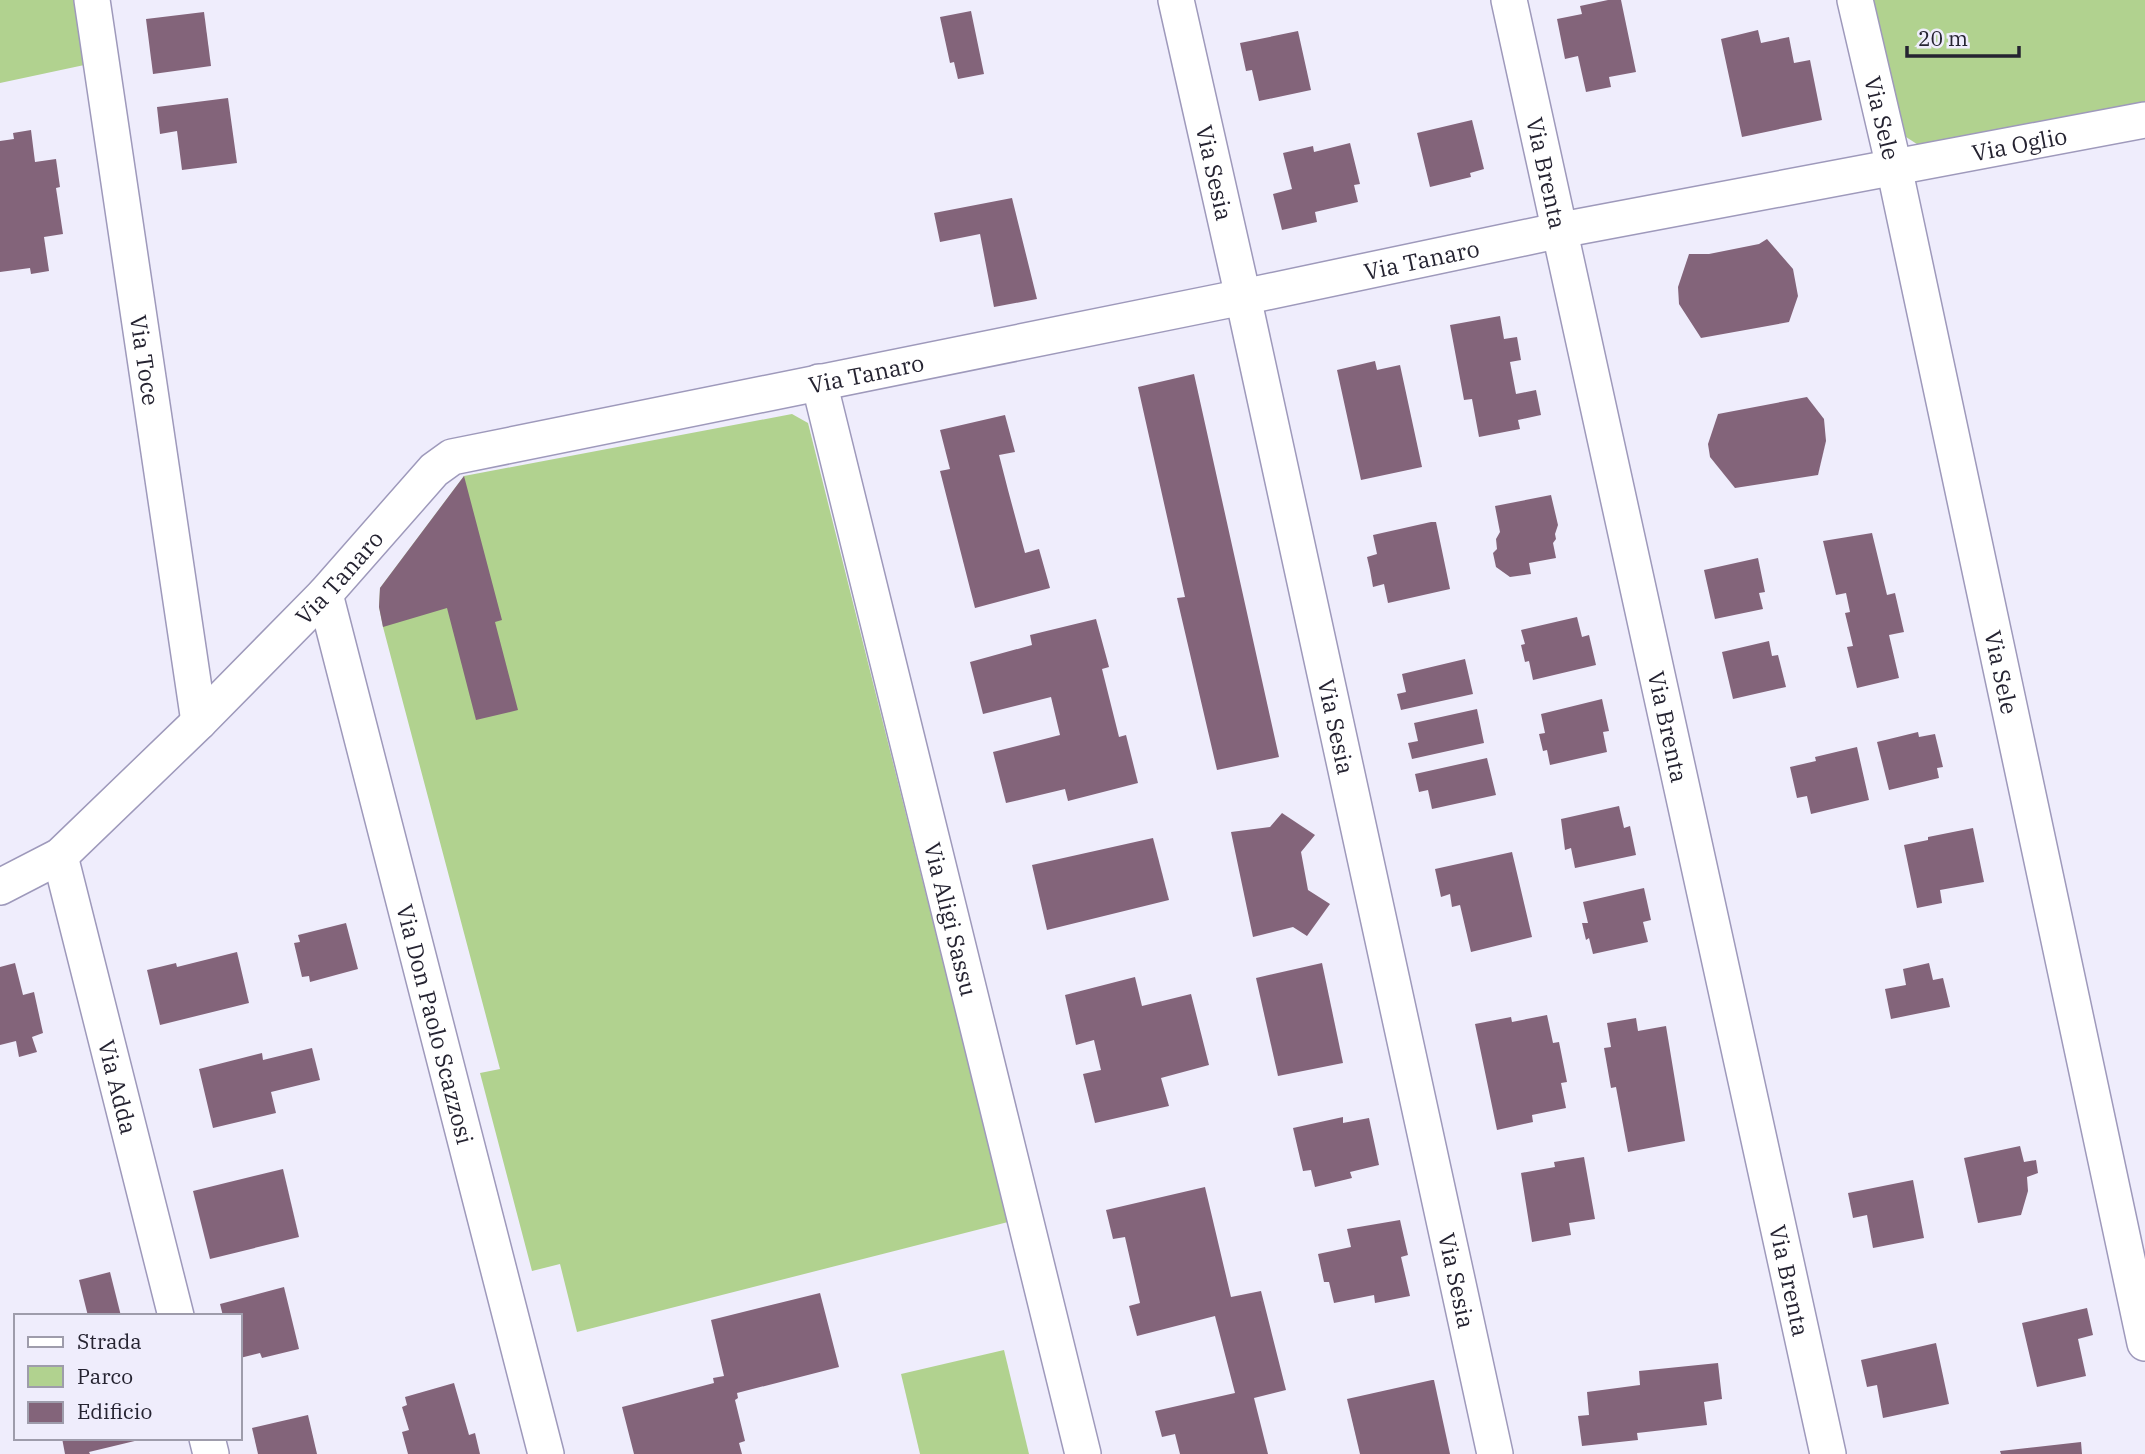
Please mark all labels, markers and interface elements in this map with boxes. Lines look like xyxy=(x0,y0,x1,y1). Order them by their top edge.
scale bar xyxy=(1907,14,2019,58)
text: 20 m xyxy=(1918,24,1968,52)
street label: Via Sele xyxy=(1858,73,1907,163)
street label: Via Brenta xyxy=(1520,114,1574,231)
street label: Via Oglio xyxy=(1969,120,2069,167)
street label: Via Sesia xyxy=(1190,122,1240,223)
street label: Via Tanaro xyxy=(1361,233,1482,286)
street label: Via Toce xyxy=(124,313,167,407)
street label: Via Tanaro xyxy=(806,347,926,400)
street label: Via Tanaro xyxy=(289,524,389,631)
street label: Via Sele xyxy=(1978,627,2025,717)
street label: Via Brenta xyxy=(1642,668,1695,785)
street label: Via Sesia xyxy=(1312,676,1362,777)
street label: Via Aligi Sassu xyxy=(918,839,985,999)
street label: Via Don Paolo Scazzosi xyxy=(390,901,481,1147)
street label: Via Adda xyxy=(92,1036,144,1137)
street label: Via Brenta xyxy=(1763,1222,1817,1339)
street label: Via Sesia xyxy=(1432,1230,1482,1331)
legend xyxy=(14,1314,242,1440)
text: Strada xyxy=(77,1327,142,1355)
text: Parco xyxy=(77,1362,133,1390)
text: Edificio xyxy=(77,1397,152,1425)

